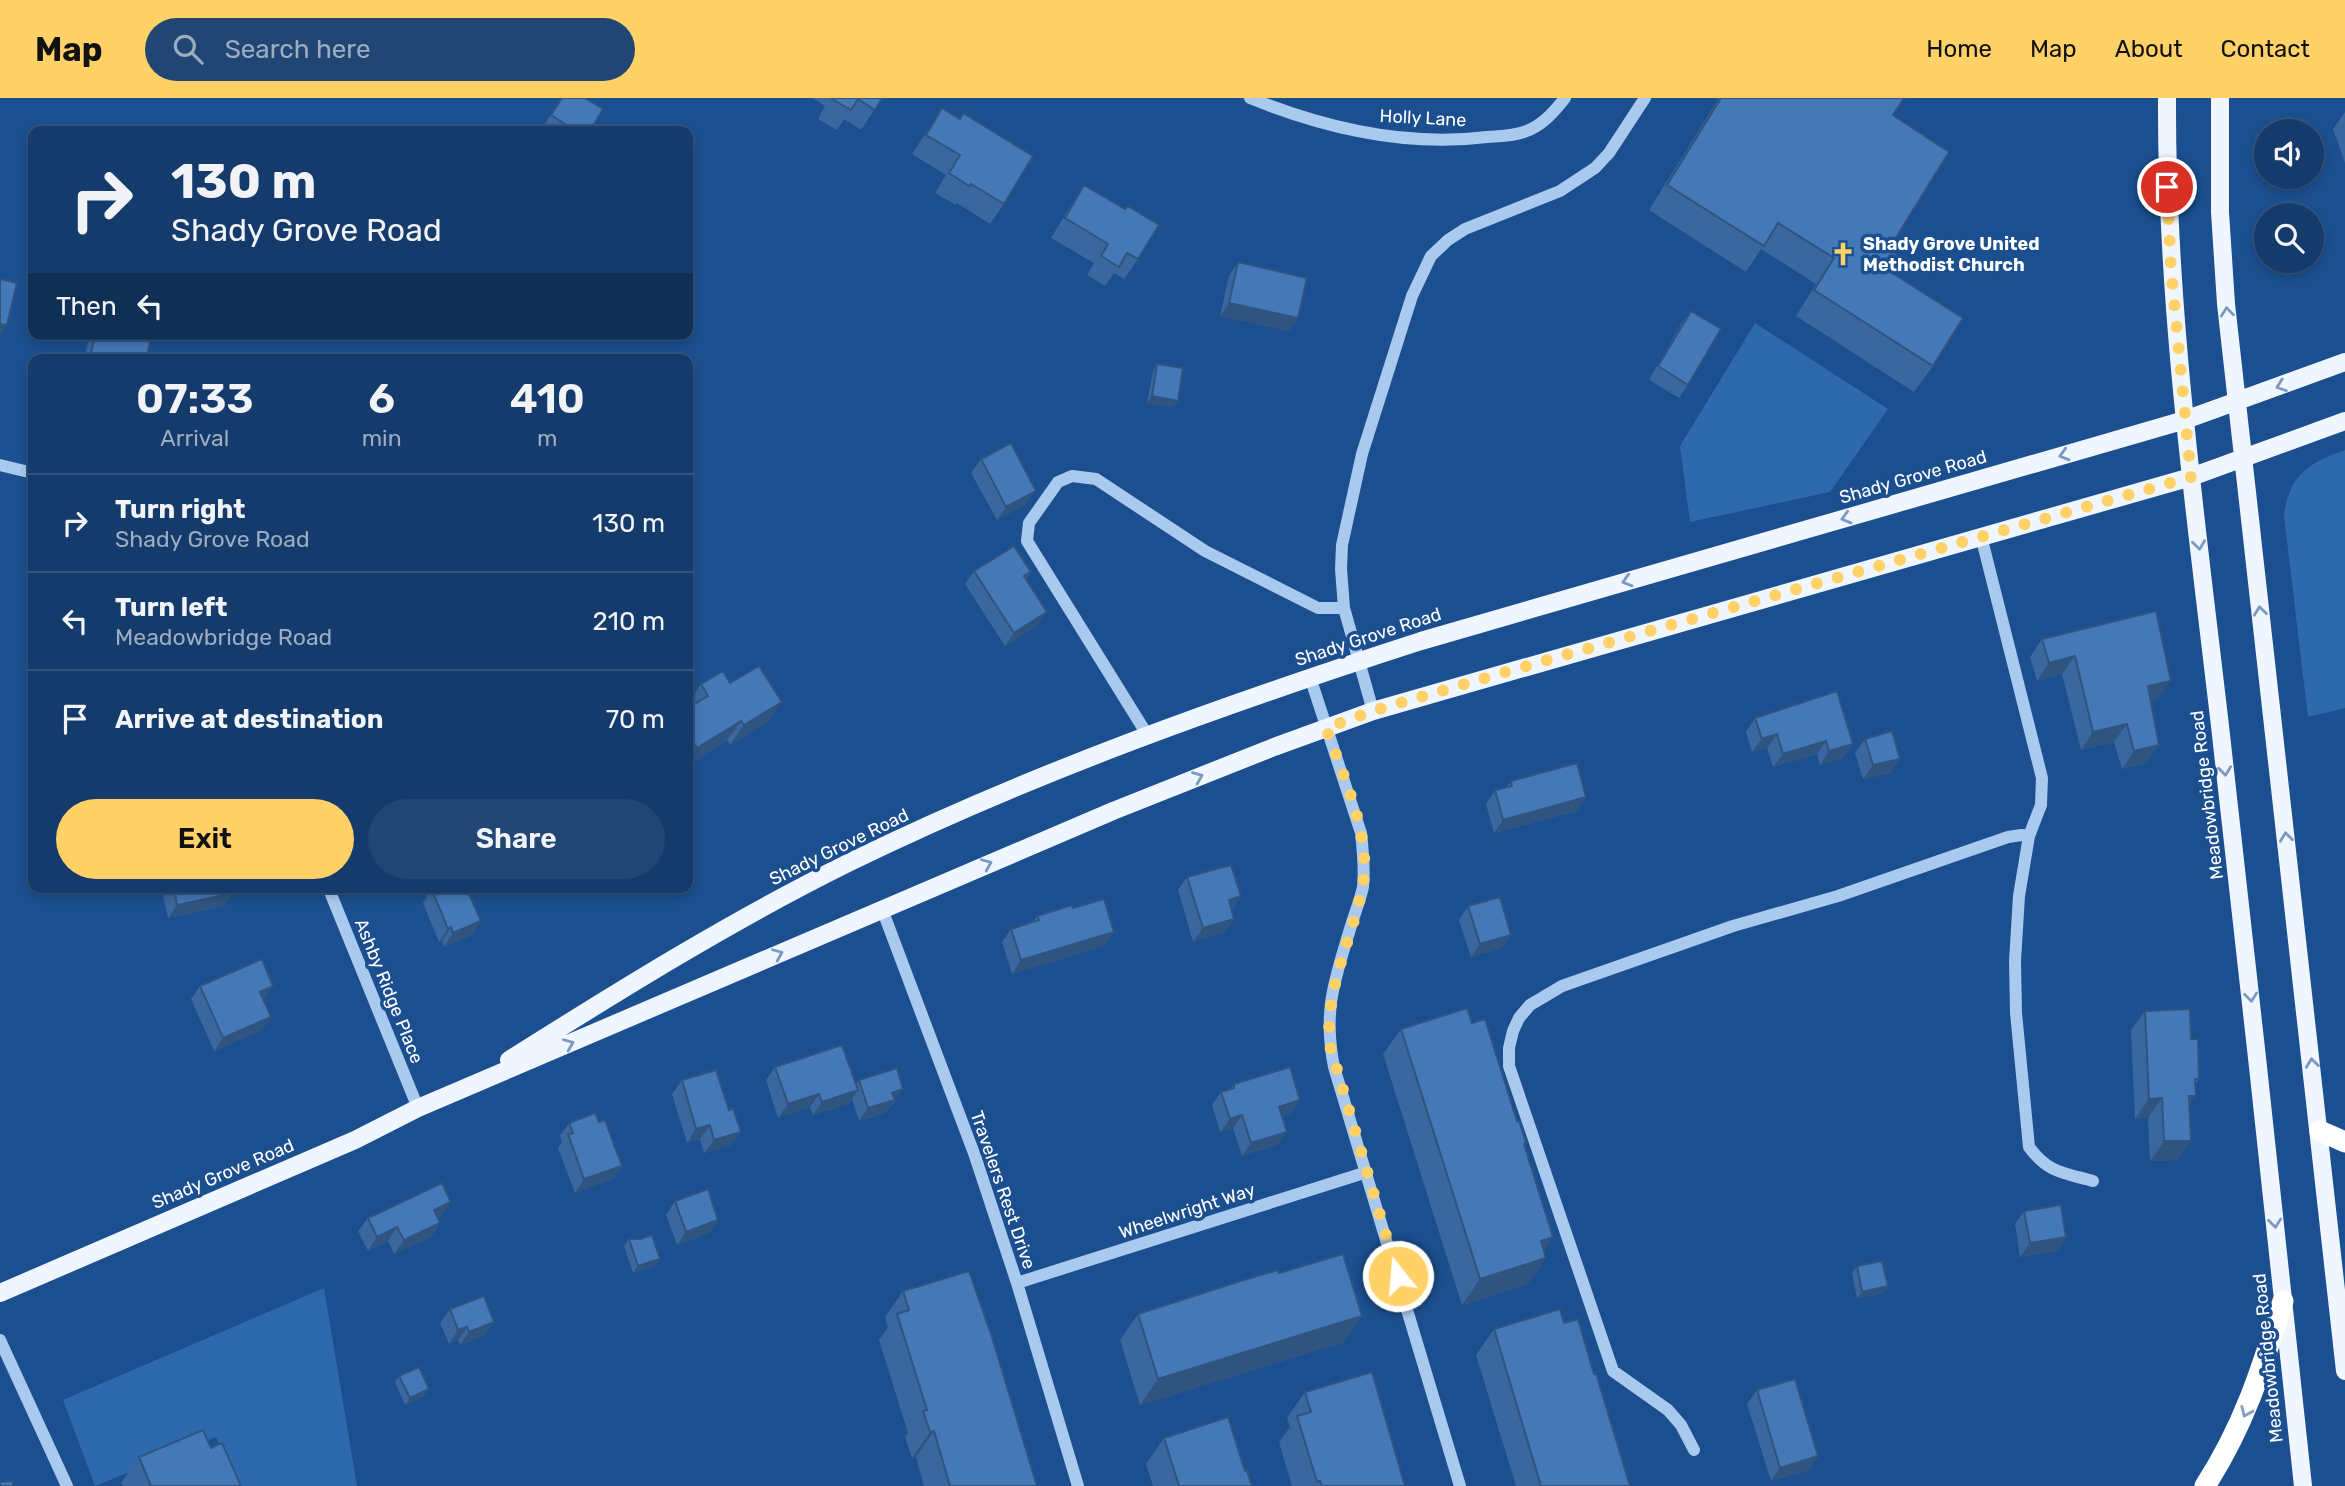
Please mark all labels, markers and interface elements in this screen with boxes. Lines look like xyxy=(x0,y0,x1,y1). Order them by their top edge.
search box xyxy=(145,18,635,81)
text: Map xyxy=(35,30,103,69)
icon: search xyxy=(169,30,207,68)
text: Search here xyxy=(225,34,370,65)
text: Home xyxy=(1926,35,1992,63)
text: Map xyxy=(2030,35,2077,63)
text: About xyxy=(2115,35,2183,63)
text: Contact xyxy=(2221,35,2310,63)
street label: Holly Lane xyxy=(1379,105,1467,131)
map controls xyxy=(2254,119,2324,273)
button: sound xyxy=(2254,119,2324,189)
text: 130 m xyxy=(171,152,316,210)
icon: right xyxy=(56,154,147,245)
pin xyxy=(2137,157,2197,217)
icon: arrive xyxy=(2148,168,2186,206)
button: search xyxy=(2254,203,2324,273)
text: Shady Grove Road xyxy=(171,211,442,249)
place label: Shady Grove United Methodist Church xyxy=(1863,233,2040,276)
church icon: Shady Grove United Methodist Church xyxy=(1829,240,1857,268)
icon: left xyxy=(131,287,169,325)
text: Then xyxy=(56,291,117,322)
one-way arrow xyxy=(2219,306,2234,318)
text: 07:33 xyxy=(136,374,254,424)
text: 6 xyxy=(368,374,395,424)
text: 410 xyxy=(510,374,585,424)
one-way arrow xyxy=(2275,378,2288,392)
text: Arrival xyxy=(160,424,229,452)
text: min xyxy=(362,424,402,452)
text: m xyxy=(537,424,558,452)
street label: Shady Grove Road xyxy=(1837,445,1989,509)
one-way arrow xyxy=(2059,447,2071,462)
text: Turn right xyxy=(115,494,245,525)
icon: right xyxy=(56,504,94,542)
text: 130 m xyxy=(592,508,665,539)
one-way arrow xyxy=(1840,510,1852,525)
text: Shady Grove Road xyxy=(115,525,310,553)
one-way arrow xyxy=(2191,539,2206,550)
one-way arrow xyxy=(1621,573,1633,588)
text: Turn left xyxy=(115,592,227,623)
icon: left xyxy=(56,602,94,640)
street label: Shady Grove Road xyxy=(1292,603,1444,671)
one-way arrow xyxy=(2253,605,2268,616)
text: 210 m xyxy=(593,606,665,637)
text: Meadowbridge Road xyxy=(115,623,332,651)
icon: arrive xyxy=(56,700,94,738)
text: Arrive at destination xyxy=(115,704,383,735)
text: 70 m xyxy=(606,704,665,735)
street label: Meadowbridge Road xyxy=(2186,709,2228,881)
one-way arrow xyxy=(2217,765,2232,776)
one-way arrow xyxy=(1191,772,1203,786)
button: Exit xyxy=(56,799,354,879)
button: Share xyxy=(368,799,665,879)
street label: Shady Grove Road xyxy=(766,804,912,890)
one-way arrow xyxy=(2278,831,2293,843)
one-way arrow xyxy=(980,858,993,872)
street label: Ashby Ridge Place xyxy=(350,915,428,1067)
one-way arrow xyxy=(772,948,784,962)
one-way arrow xyxy=(2244,991,2259,1002)
one-way arrow xyxy=(562,1038,575,1052)
one-way arrow xyxy=(2304,1057,2319,1069)
street label: Travelers Rest Drive xyxy=(966,1108,1040,1272)
street label: Shady Grove Road xyxy=(149,1134,297,1214)
street label: Wheelwright Way xyxy=(1116,1179,1258,1243)
one-way arrow xyxy=(2267,1218,2282,1229)
position arrow xyxy=(1361,1239,1435,1313)
street label: Meadowbridge Road xyxy=(2248,1272,2288,1444)
one-way arrow xyxy=(2240,1405,2254,1417)

